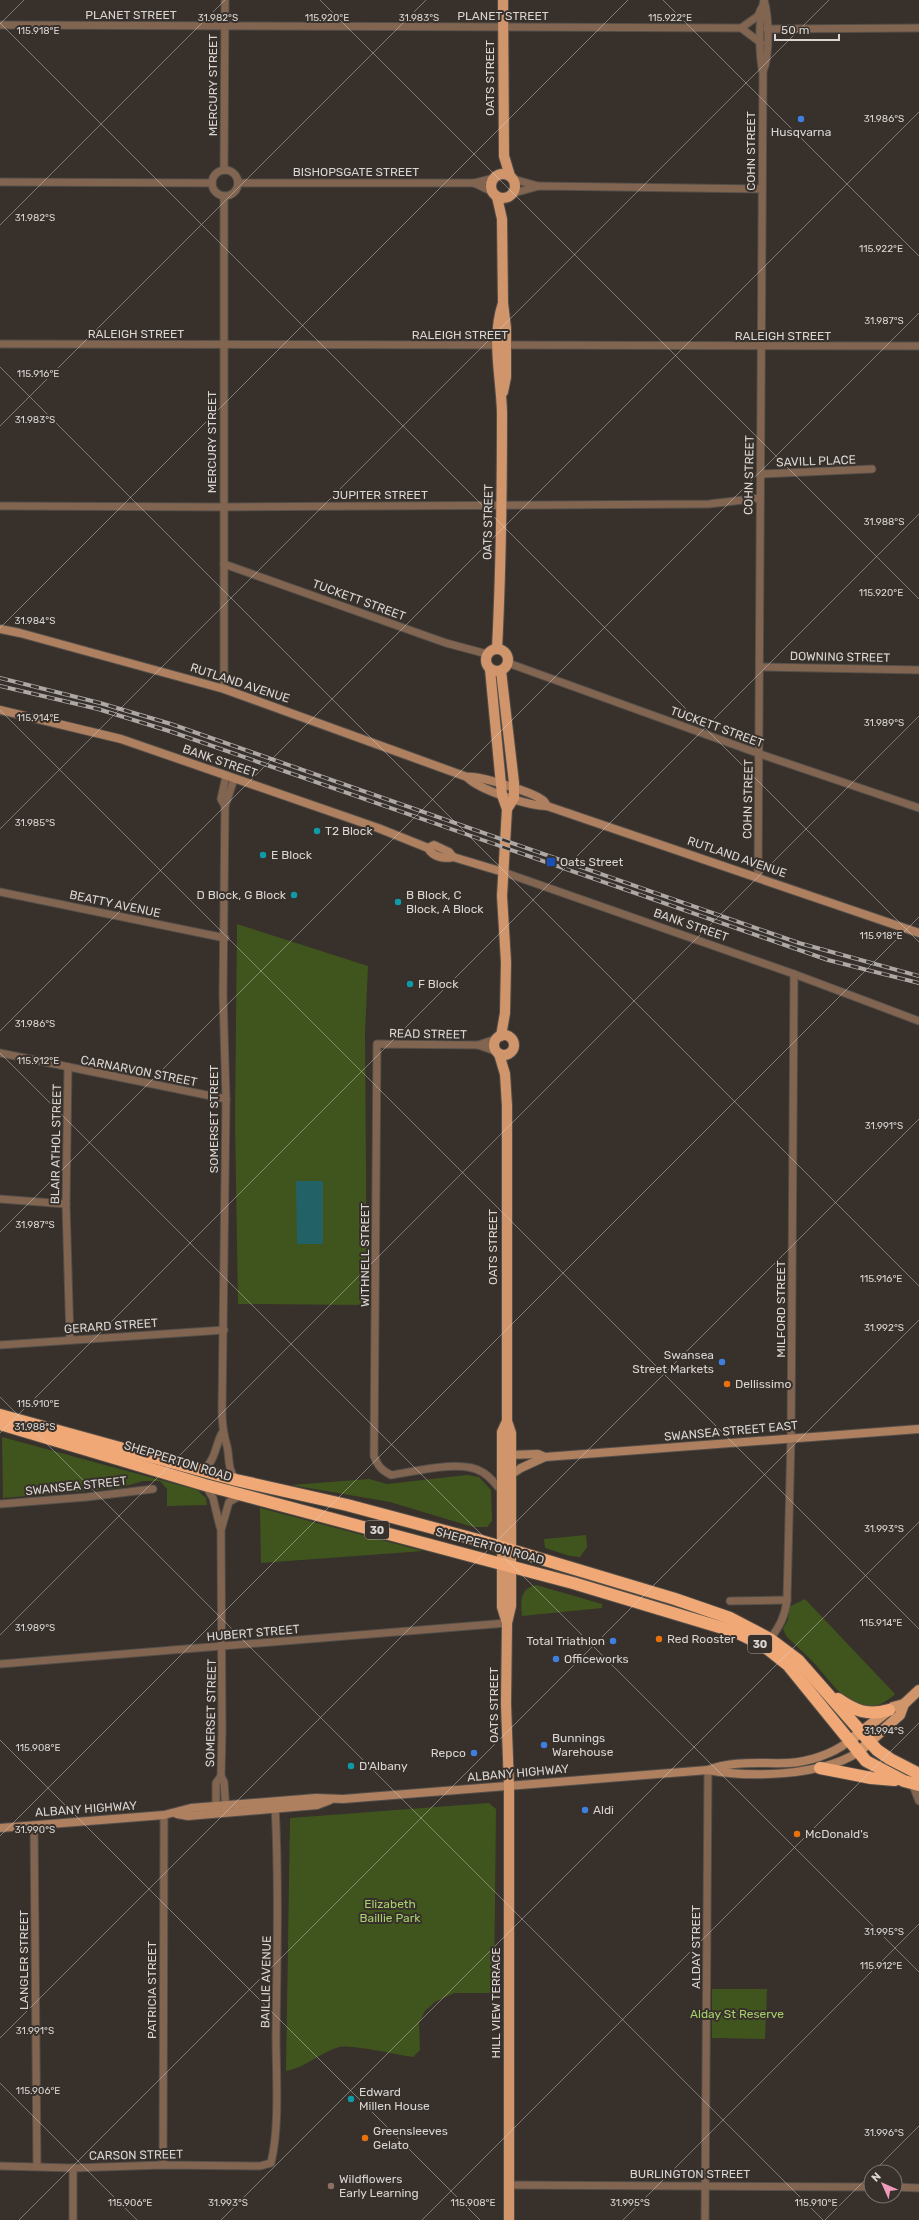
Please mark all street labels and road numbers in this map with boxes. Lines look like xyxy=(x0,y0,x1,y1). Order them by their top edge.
street label: PLANET STREET xyxy=(85,8,177,22)
street label: PLANET STREET xyxy=(457,9,549,23)
street label: MERCURY STREET xyxy=(206,34,220,136)
street label: OATS STREET xyxy=(483,40,497,116)
street label: COHN STREET xyxy=(744,111,758,191)
street label: BISHOPSGATE STREET xyxy=(293,165,419,179)
street label: RALEIGH STREET xyxy=(88,327,184,341)
street label: RALEIGH STREET xyxy=(412,328,508,342)
street label: RALEIGH STREET xyxy=(735,329,831,343)
street label: MERCURY STREET xyxy=(205,391,219,493)
street label: COHN STREET xyxy=(741,435,757,515)
street label: SAVILL PLACE xyxy=(776,453,856,469)
street label: OATS STREET xyxy=(480,484,496,560)
street label: JUPITER STREET xyxy=(332,488,428,502)
street label: TUCKETT STREET xyxy=(311,577,408,623)
street label: DOWNING STREET xyxy=(790,649,890,665)
street label: RUTLAND AVENUE xyxy=(188,660,292,706)
street label: TUCKETT STREET xyxy=(669,704,766,750)
street label: BANK STREET xyxy=(181,742,259,780)
street label: COHN STREET xyxy=(740,759,756,839)
street label: RUTLAND AVENUE xyxy=(686,833,788,881)
street label: BEATTY AVENUE xyxy=(68,887,162,921)
street label: BANK STREET xyxy=(652,906,730,944)
street label: READ STREET xyxy=(389,1026,467,1042)
street label: CARNARVON STREET xyxy=(80,1053,199,1089)
street label: SOMERSET STREET xyxy=(207,1065,221,1173)
street label: BLAIR ATHOL STREET xyxy=(48,1084,64,1204)
street label: WITHNELL STREET xyxy=(358,1203,372,1307)
street label: OATS STREET xyxy=(486,1209,500,1285)
street label: MILFORD STREET xyxy=(774,1260,788,1358)
street label: GERARD STREET xyxy=(64,1316,158,1336)
street label: SWANSEA STREET EAST xyxy=(664,1418,799,1444)
street label: SHEPPERTON ROAD xyxy=(122,1438,234,1484)
street label: SWANSEA STREET xyxy=(25,1474,128,1498)
road number: 30 xyxy=(365,1521,389,1539)
street label: SHEPPERTON ROAD xyxy=(434,1525,546,1567)
street label: HUBERT STREET xyxy=(206,1622,300,1644)
road number: 30 xyxy=(748,1635,772,1653)
street label: SOMERSET STREET xyxy=(203,1659,219,1767)
street label: OATS STREET xyxy=(487,1667,501,1743)
street label: ALBANY HIGHWAY xyxy=(466,1762,570,1784)
street label: ALBANY HIGHWAY xyxy=(34,1798,138,1820)
street label: ALDAY STREET xyxy=(689,1905,703,1989)
street label: LANGLER STREET xyxy=(17,1910,31,2010)
street label: BAILLIE AVENUE xyxy=(258,1936,274,2028)
street label: PATRICIA STREET xyxy=(145,1941,159,2039)
street label: HILL VIEW TERRACE xyxy=(489,1947,503,2059)
street label: CARSON STREET xyxy=(89,2147,183,2163)
street label: BURLINGTON STREET xyxy=(630,2167,750,2181)

